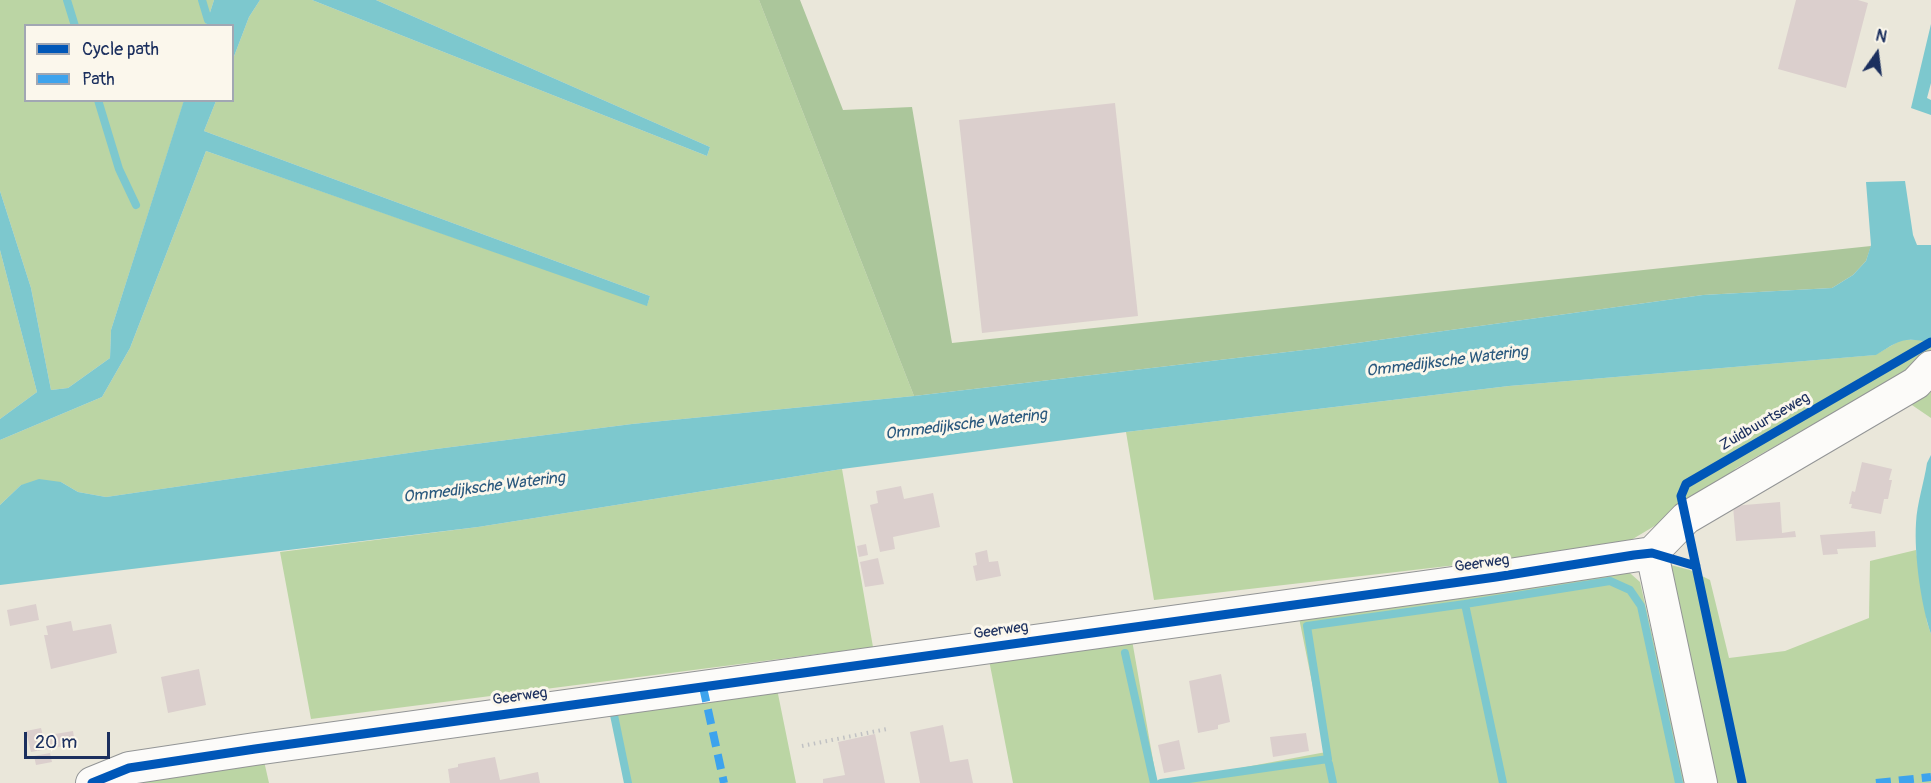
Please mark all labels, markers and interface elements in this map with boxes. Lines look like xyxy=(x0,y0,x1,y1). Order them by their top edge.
legend xyxy=(24,24,234,102)
north arrow xyxy=(1847,24,1907,84)
text: N xyxy=(1874,26,1889,48)
text: Cycle path xyxy=(82,38,159,61)
text: Path xyxy=(82,68,115,91)
water label: Ommedijksche Watering xyxy=(1365,343,1529,381)
street label: Zuidbuurtseweg xyxy=(1717,389,1813,455)
water label: Ommedijksche Watering xyxy=(884,406,1048,444)
water label: Ommedijksche Watering xyxy=(402,469,566,507)
street label: Geerweg xyxy=(1453,551,1511,577)
street label: Geerweg xyxy=(972,618,1030,644)
street label: Geerweg xyxy=(491,684,549,710)
scale bar xyxy=(27,720,112,758)
text: 20 m xyxy=(35,731,77,754)

